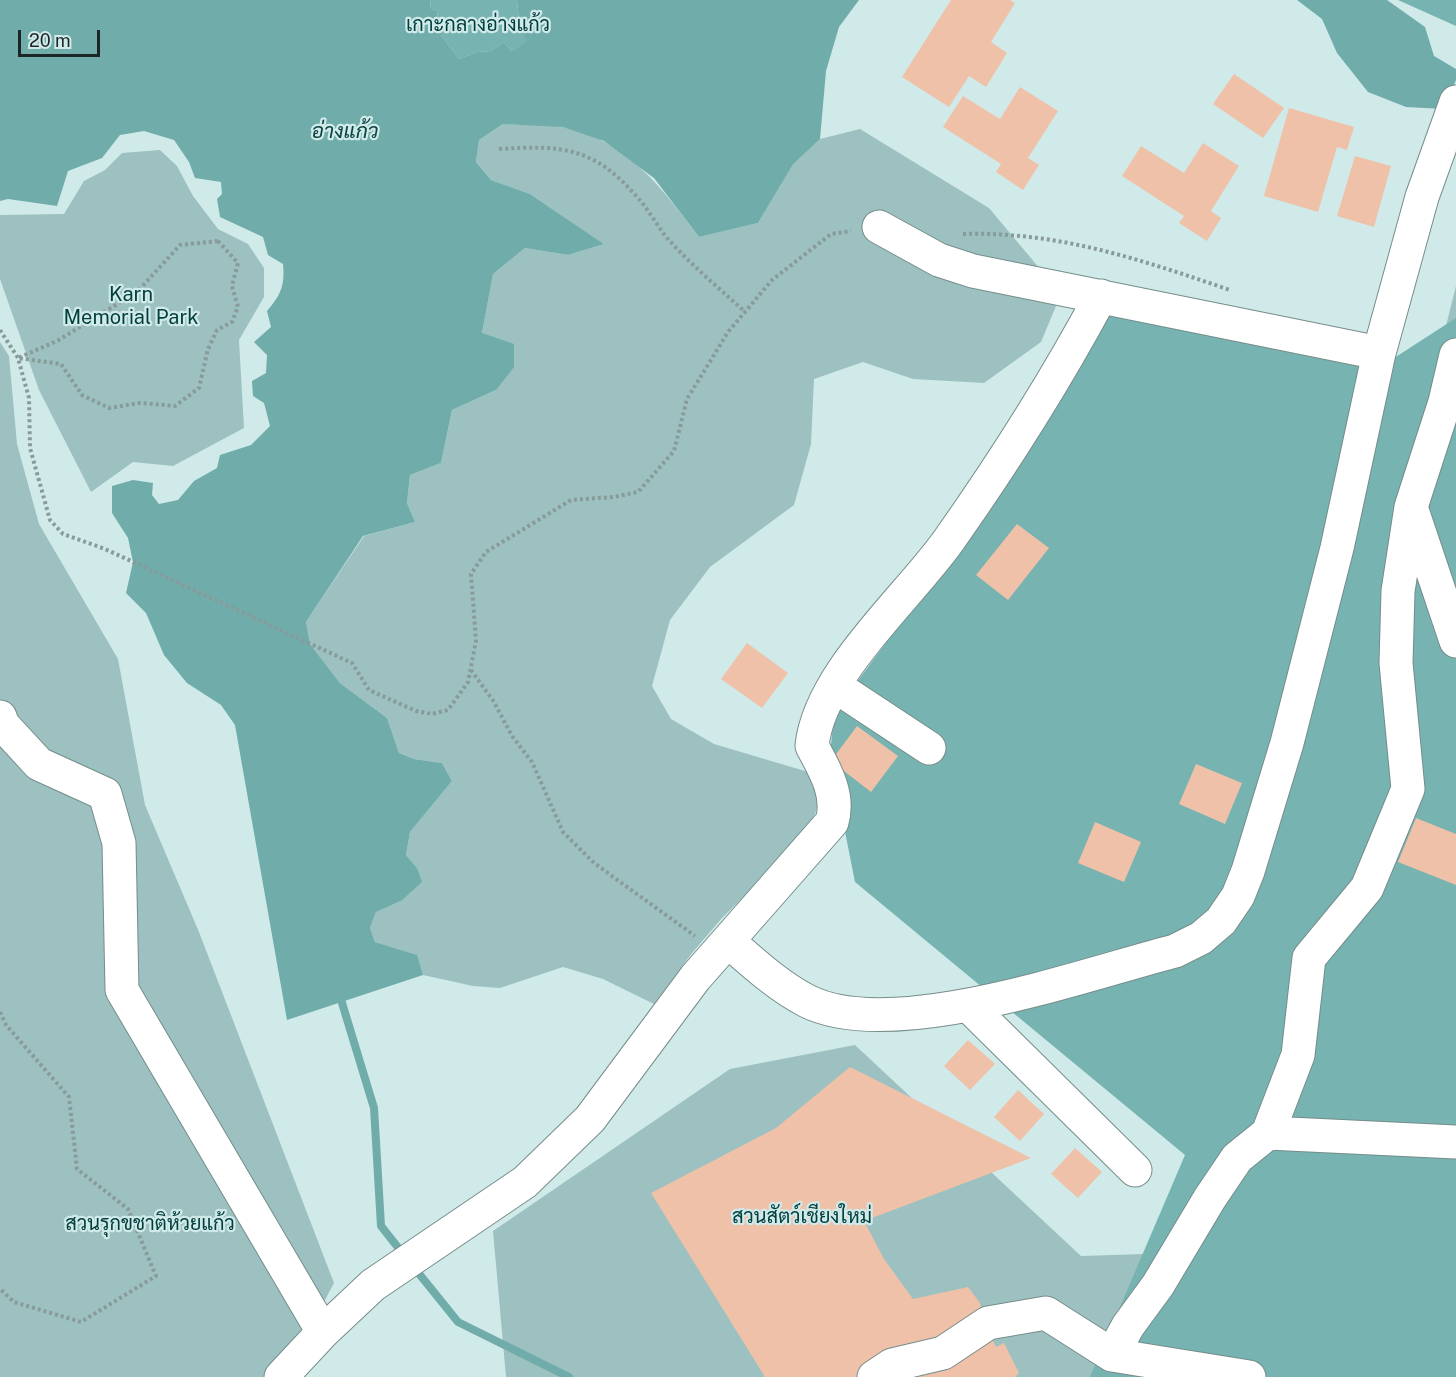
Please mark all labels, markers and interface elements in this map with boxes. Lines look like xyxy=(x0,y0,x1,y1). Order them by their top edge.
park label: เกาะกลางอ่างแก้ว xyxy=(406,13,550,37)
scale bar xyxy=(21,18,104,56)
text: 20 m xyxy=(29,30,71,51)
water label: อ่างแก้ว xyxy=(311,119,379,145)
park label: Karn Memorial Park xyxy=(64,283,198,330)
park label: สวนสัตว์เชียงใหม่ xyxy=(732,1205,872,1229)
park label: สวนรุกขชาติห้วยแก้ว xyxy=(65,1212,235,1236)

